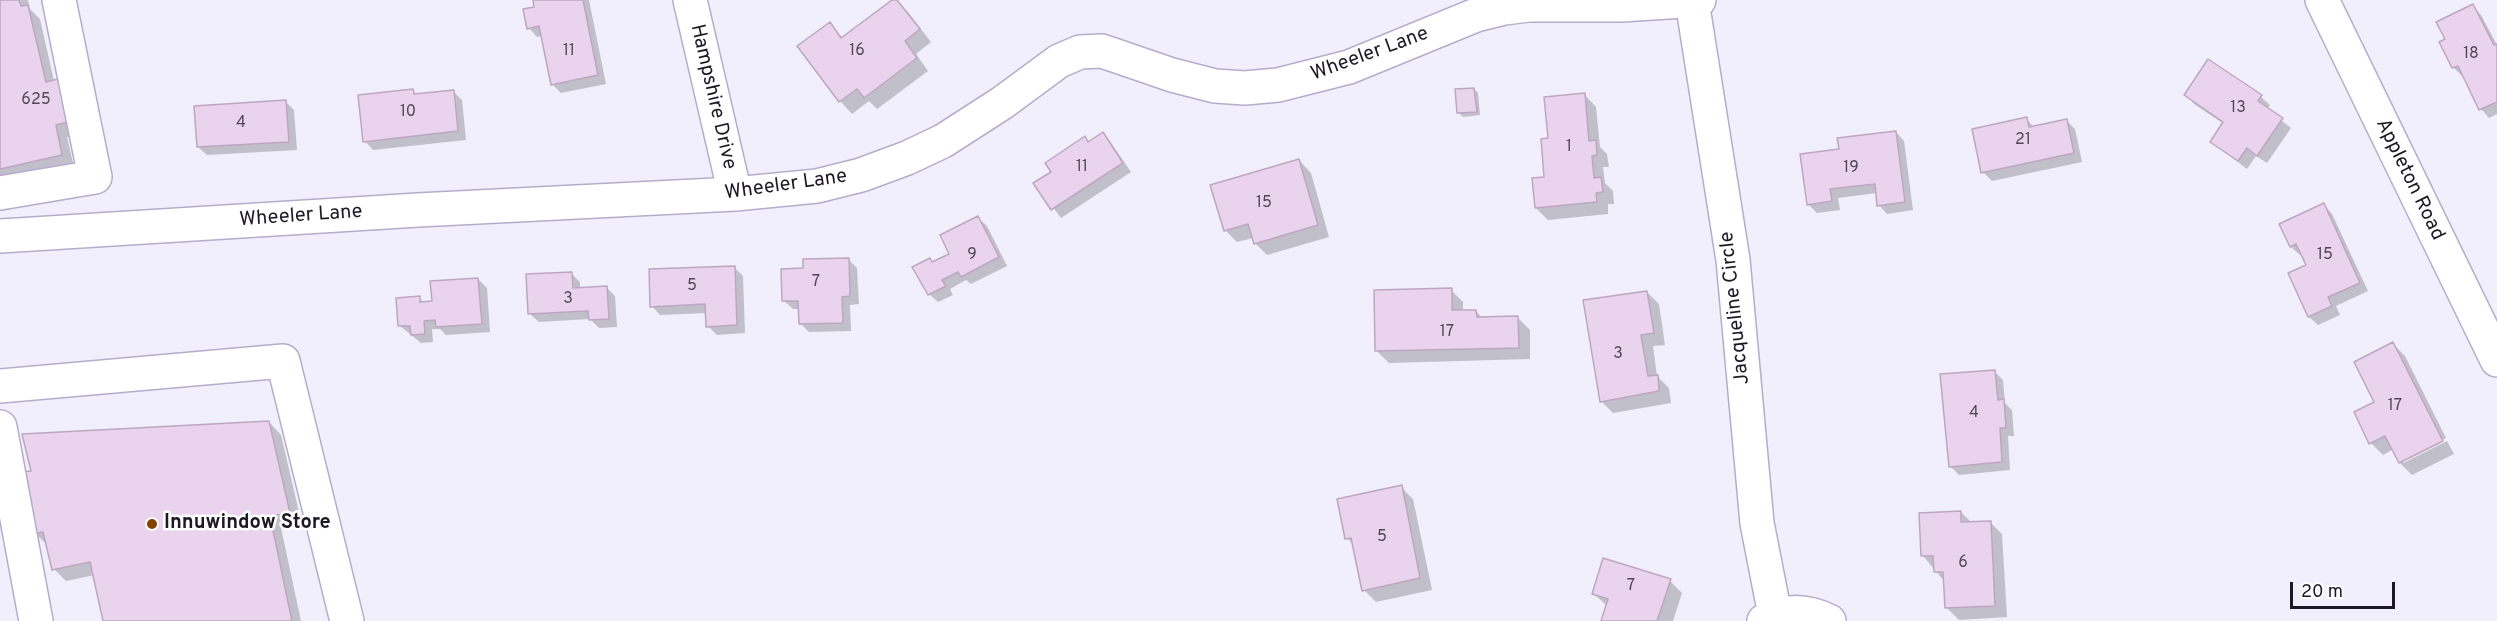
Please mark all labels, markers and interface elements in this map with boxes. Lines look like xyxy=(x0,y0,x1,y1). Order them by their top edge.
street label: Hampshire Drive xyxy=(684,22,740,172)
street label: Wheeler Lane xyxy=(1308,23,1432,87)
house number: 11 xyxy=(563,42,575,62)
house number: 16 xyxy=(849,42,865,62)
house number: 18 xyxy=(2463,45,2479,65)
house number: 625 xyxy=(21,91,51,111)
house number: 13 xyxy=(2230,99,2246,119)
house number: 10 xyxy=(400,103,416,123)
house number: 4 xyxy=(236,114,246,134)
street label: Appleton Road xyxy=(2369,115,2449,245)
house number: 21 xyxy=(2015,131,2031,151)
house number: 1 xyxy=(1566,138,1572,158)
house number: 11 xyxy=(1076,158,1088,178)
house number: 19 xyxy=(1843,159,1859,179)
street label: Wheeler Lane xyxy=(723,166,849,206)
house number: 15 xyxy=(1256,194,1272,214)
street label: Wheeler Lane xyxy=(239,201,363,233)
street label: Jacqueline Circle xyxy=(1716,230,1756,386)
house number: 9 xyxy=(967,246,977,266)
house number: 15 xyxy=(2317,246,2333,266)
house number: 7 xyxy=(812,273,820,293)
house number: 5 xyxy=(687,277,697,297)
house number: 3 xyxy=(563,290,573,310)
house number: 17 xyxy=(1440,323,1454,343)
house number: 3 xyxy=(1613,345,1623,365)
house number: 17 xyxy=(2388,397,2402,417)
house number: 4 xyxy=(1969,404,1979,424)
place label: Innuwindow Store xyxy=(164,512,331,536)
marker: Innuwindow Store xyxy=(145,517,159,531)
house number: 5 xyxy=(1377,528,1387,548)
house number: 6 xyxy=(1958,554,1968,574)
scale bar xyxy=(2293,570,2398,608)
house number: 7 xyxy=(1627,577,1635,597)
text: 20 m xyxy=(2301,581,2343,604)

